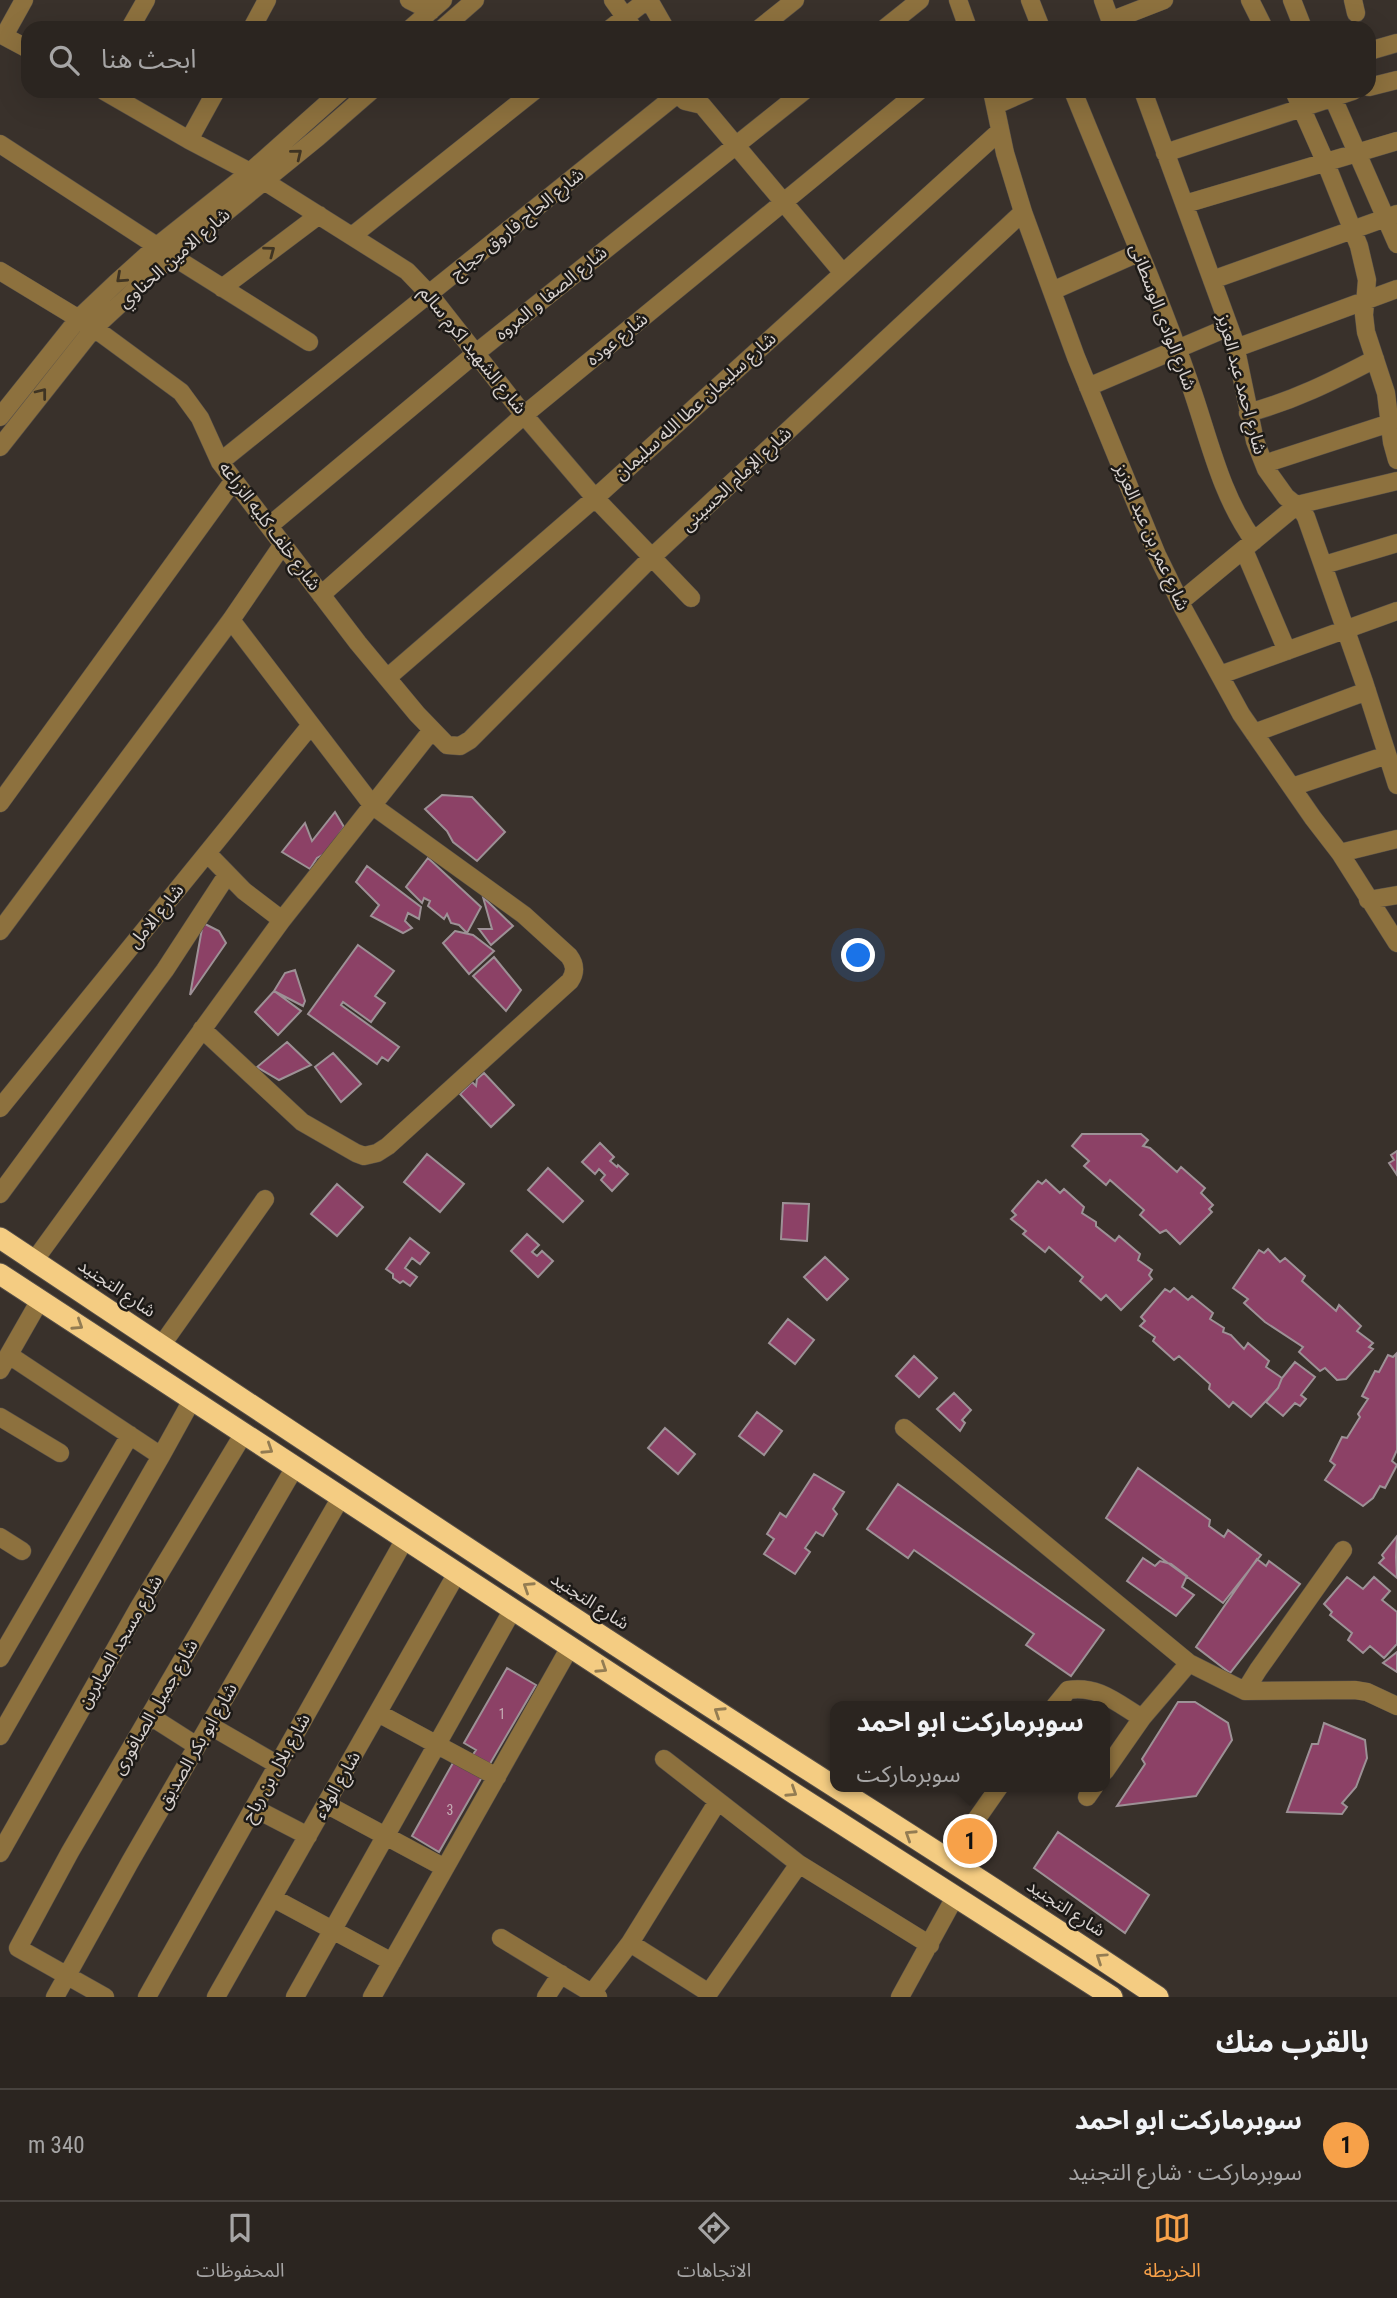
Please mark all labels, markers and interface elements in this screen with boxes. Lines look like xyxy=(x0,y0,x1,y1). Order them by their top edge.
search box xyxy=(21,21,1376,98)
icon: search xyxy=(45,41,83,79)
text: ابحث هنا xyxy=(101,44,197,74)
one-way arrow xyxy=(289,150,301,163)
street label: شارع الحاج فاروق حجاج xyxy=(446,163,590,287)
street label: شارع الامين الحناوي xyxy=(114,203,236,315)
street label: شارع الصفا و المروه xyxy=(491,241,613,347)
street label: شارع الوادى الوسطانى xyxy=(1122,241,1201,394)
one-way arrow xyxy=(262,247,275,260)
one-way arrow xyxy=(116,270,129,282)
street label: شارع الشهيد اكرم سالم xyxy=(412,282,531,420)
street label: شارع عوده xyxy=(582,308,654,373)
street label: شارع احمد عبد العزيز xyxy=(1210,310,1271,457)
street label: شارع سليمان عطا الله سليمان xyxy=(610,328,782,487)
one-way arrow xyxy=(33,388,46,400)
street label: شارع الإمام الحسينى xyxy=(676,422,798,538)
street label: شارع خلف كليه الزراعه xyxy=(212,457,326,597)
street label: شارع عمر بن عبد العزيز xyxy=(1107,459,1194,615)
street label: شارع الامل xyxy=(123,879,191,955)
your location xyxy=(841,938,875,972)
street label: شارع التجنيد xyxy=(72,1254,160,1324)
one-way arrow xyxy=(70,1317,83,1330)
one-way arrow xyxy=(260,1441,273,1453)
street label: شارع التجنيد xyxy=(545,1568,633,1637)
street label: شارع مسجد الصابرين xyxy=(73,1571,170,1714)
one-way arrow xyxy=(523,1583,536,1596)
street label: شارع جميل الصافورى xyxy=(107,1636,205,1780)
one-way arrow xyxy=(594,1659,607,1672)
street label: شارع ابو بكر الصديق xyxy=(152,1679,245,1814)
popup xyxy=(830,1701,1110,1792)
house number: 1 xyxy=(499,1706,505,1722)
text: سوبرماركت ابو احمد xyxy=(856,1707,1084,1737)
one-way arrow xyxy=(713,1708,726,1721)
street label: شارع بلال بن رباح xyxy=(237,1710,318,1828)
street label: شارع الولاء xyxy=(309,1747,368,1824)
text: سوبرماركت xyxy=(856,1761,961,1788)
one-way arrow xyxy=(785,1784,798,1797)
house number: 3 xyxy=(447,1802,453,1818)
pin: 1 xyxy=(947,1815,993,1867)
one-way arrow xyxy=(905,1831,918,1844)
street label: شارع التجنيد xyxy=(1021,1875,1109,1944)
one-way arrow xyxy=(1096,1954,1109,1967)
text: بالقرب منك xyxy=(1216,2024,1369,2059)
text: سوبرماركت ابو احمد xyxy=(1075,2105,1302,2135)
text: 340 m xyxy=(28,2132,85,2159)
text: 1 xyxy=(1340,2132,1352,2159)
text: سوبرماركت · شارع التجنيد xyxy=(1068,2159,1302,2186)
tab: المحفوظات xyxy=(196,2209,285,2291)
tab: الاتجاهات xyxy=(677,2209,751,2291)
tab: الخريطة xyxy=(1144,2209,1201,2291)

